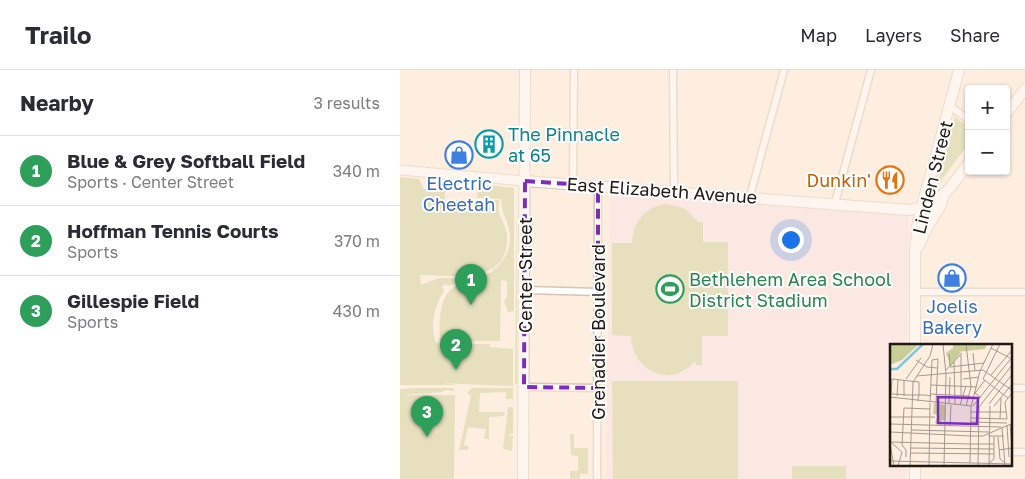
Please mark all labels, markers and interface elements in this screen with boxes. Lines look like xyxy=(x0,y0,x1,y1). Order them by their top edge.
text: Trailo xyxy=(25,20,91,49)
text: Map xyxy=(800,24,837,46)
text: Layers xyxy=(865,24,922,46)
text: Share xyxy=(950,24,1000,46)
map controls xyxy=(965,85,1010,175)
button: + xyxy=(965,85,1010,130)
text: Nearby xyxy=(20,90,94,116)
text: 3 results xyxy=(313,93,380,113)
street label: Linden Street xyxy=(907,118,957,236)
place label: The Pinnacle at 65 xyxy=(508,123,620,166)
building icon: The Pinnacle at 65 xyxy=(474,129,504,159)
button: − xyxy=(965,130,1010,175)
shop icon: Electric Cheetah xyxy=(444,140,474,170)
text: Blue & Grey Softball Field xyxy=(67,149,305,172)
text: 1 xyxy=(32,161,40,181)
text: 340 m xyxy=(333,161,380,181)
restaurant icon: Dunkin' xyxy=(875,165,905,195)
place label: Dunkin' xyxy=(807,169,871,191)
text: Sports · Center Street xyxy=(67,172,234,192)
place label: Electric Cheetah xyxy=(423,172,495,215)
street label: East Elizabeth Avenue xyxy=(566,172,758,208)
street label: Center Street xyxy=(514,217,536,333)
text: Hoffman Tennis Courts xyxy=(67,219,279,242)
your location xyxy=(778,227,804,253)
text: 2 xyxy=(31,231,41,251)
text: 370 m xyxy=(334,231,380,251)
text: Sports xyxy=(67,242,118,262)
street label: Grenadier Boulevard xyxy=(587,244,609,420)
shop icon: Joelis Bakery xyxy=(937,263,967,293)
pin: 1 xyxy=(455,264,487,305)
place label: Bethlehem Area School District Stadium xyxy=(689,268,892,311)
sports icon: Bethlehem Area School District Stadium xyxy=(655,274,685,304)
text: Gillespie Field xyxy=(67,289,199,312)
place label: Joelis Bakery xyxy=(922,295,982,338)
text: 3 xyxy=(31,301,41,321)
text: 430 m xyxy=(333,301,380,321)
text: Sports xyxy=(67,312,118,332)
pin: 2 xyxy=(440,329,472,370)
inset map xyxy=(890,344,1012,466)
pin: 3 xyxy=(411,396,443,437)

